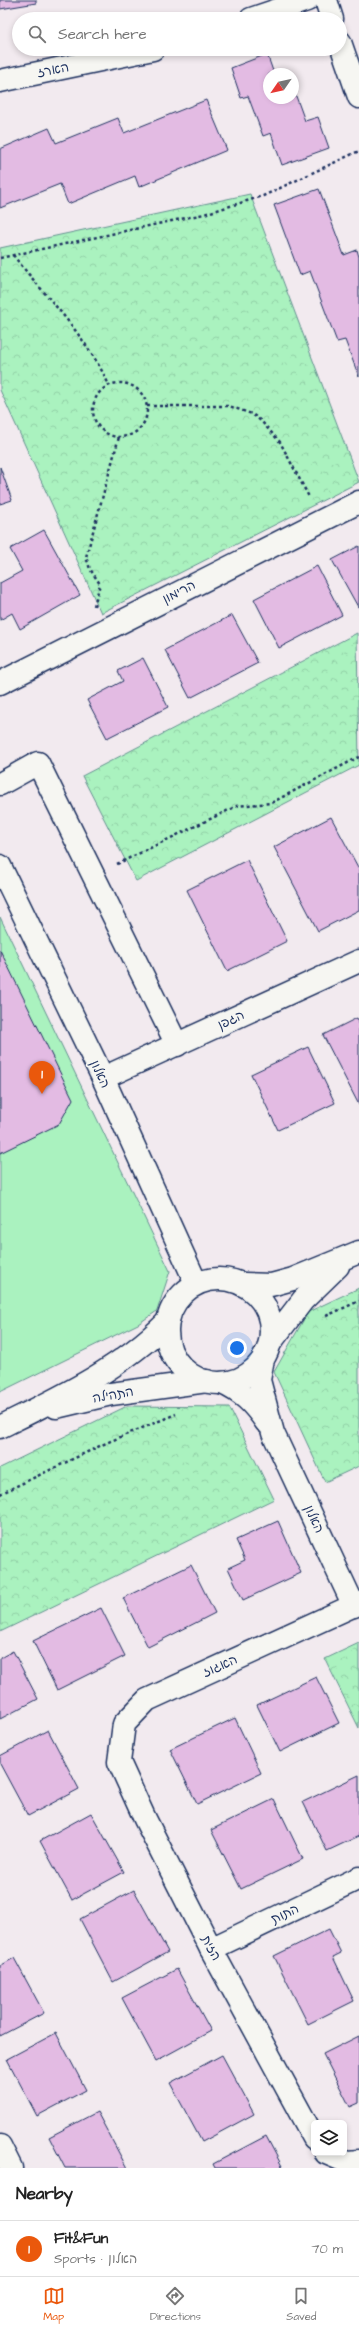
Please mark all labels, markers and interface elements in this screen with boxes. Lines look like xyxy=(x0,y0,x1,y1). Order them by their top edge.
search box xyxy=(12,12,347,56)
icon: search xyxy=(26,23,48,45)
text: Search here xyxy=(58,24,147,45)
street label: הארז xyxy=(35,58,71,82)
north arrow xyxy=(263,68,299,104)
street label: הרימון xyxy=(159,576,199,608)
street label: הגפן xyxy=(215,1006,247,1034)
street label: האלון xyxy=(86,1057,114,1091)
pin: 1 xyxy=(29,1061,55,1094)
your location xyxy=(227,1338,247,1358)
street label: התהילה xyxy=(91,1383,135,1407)
street label: האלון xyxy=(300,1502,328,1536)
street label: האגוז xyxy=(200,1650,240,1682)
street label: התות xyxy=(268,1900,302,1928)
street label: הזית xyxy=(196,1931,225,1964)
map controls xyxy=(311,2120,347,2156)
button: layers xyxy=(311,2120,347,2156)
text: Nearby xyxy=(16,2182,73,2206)
text: Fit&Fun xyxy=(54,2228,108,2249)
text: 1 xyxy=(28,2240,30,2258)
text: 70 m xyxy=(311,2240,343,2258)
text: Sports · האלון xyxy=(54,2250,137,2268)
tab: Map xyxy=(43,2285,65,2324)
tab: Directions xyxy=(150,2285,201,2324)
tab: Saved xyxy=(286,2285,316,2324)

